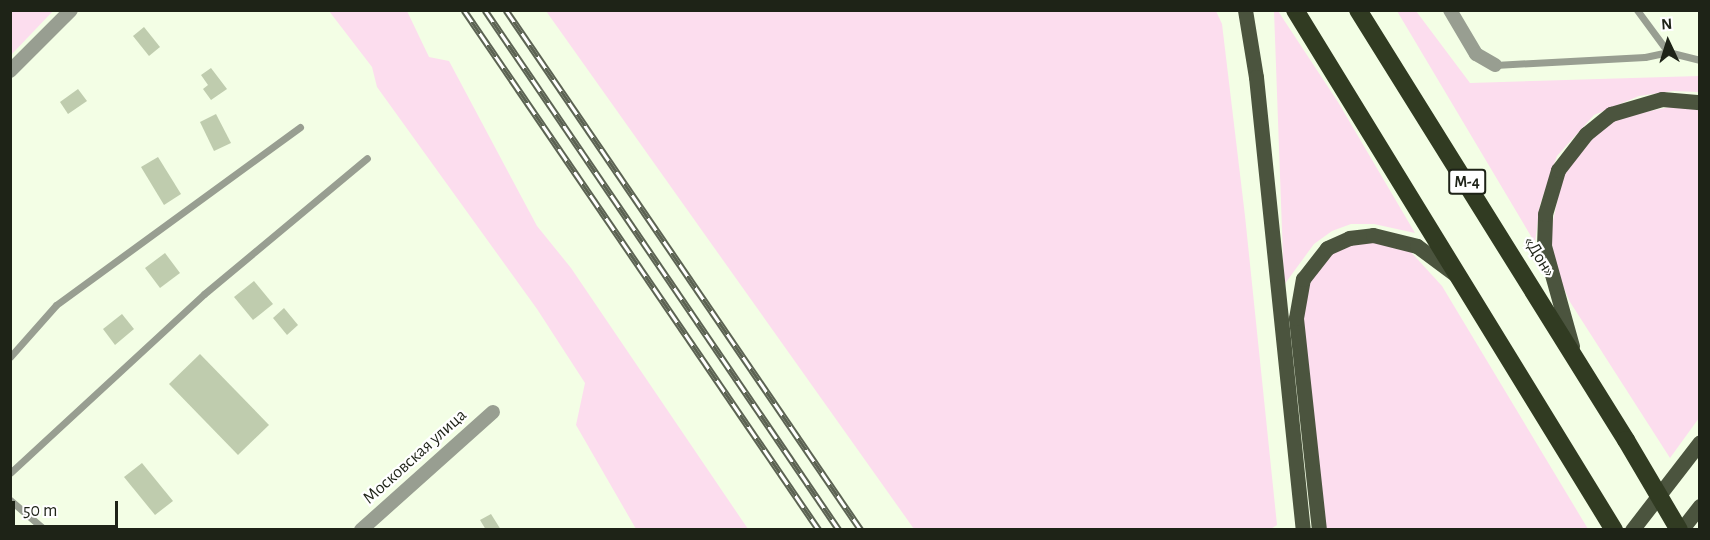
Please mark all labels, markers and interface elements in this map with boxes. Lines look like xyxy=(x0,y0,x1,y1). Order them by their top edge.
north arrow xyxy=(1638,12,1698,72)
text: N xyxy=(1661,16,1673,32)
road number: М-4 xyxy=(1448,169,1486,195)
street label: «Дон» xyxy=(1518,233,1560,281)
street label: Московская улица xyxy=(359,405,471,509)
scale bar xyxy=(15,489,122,527)
text: 50 m xyxy=(23,502,57,520)

